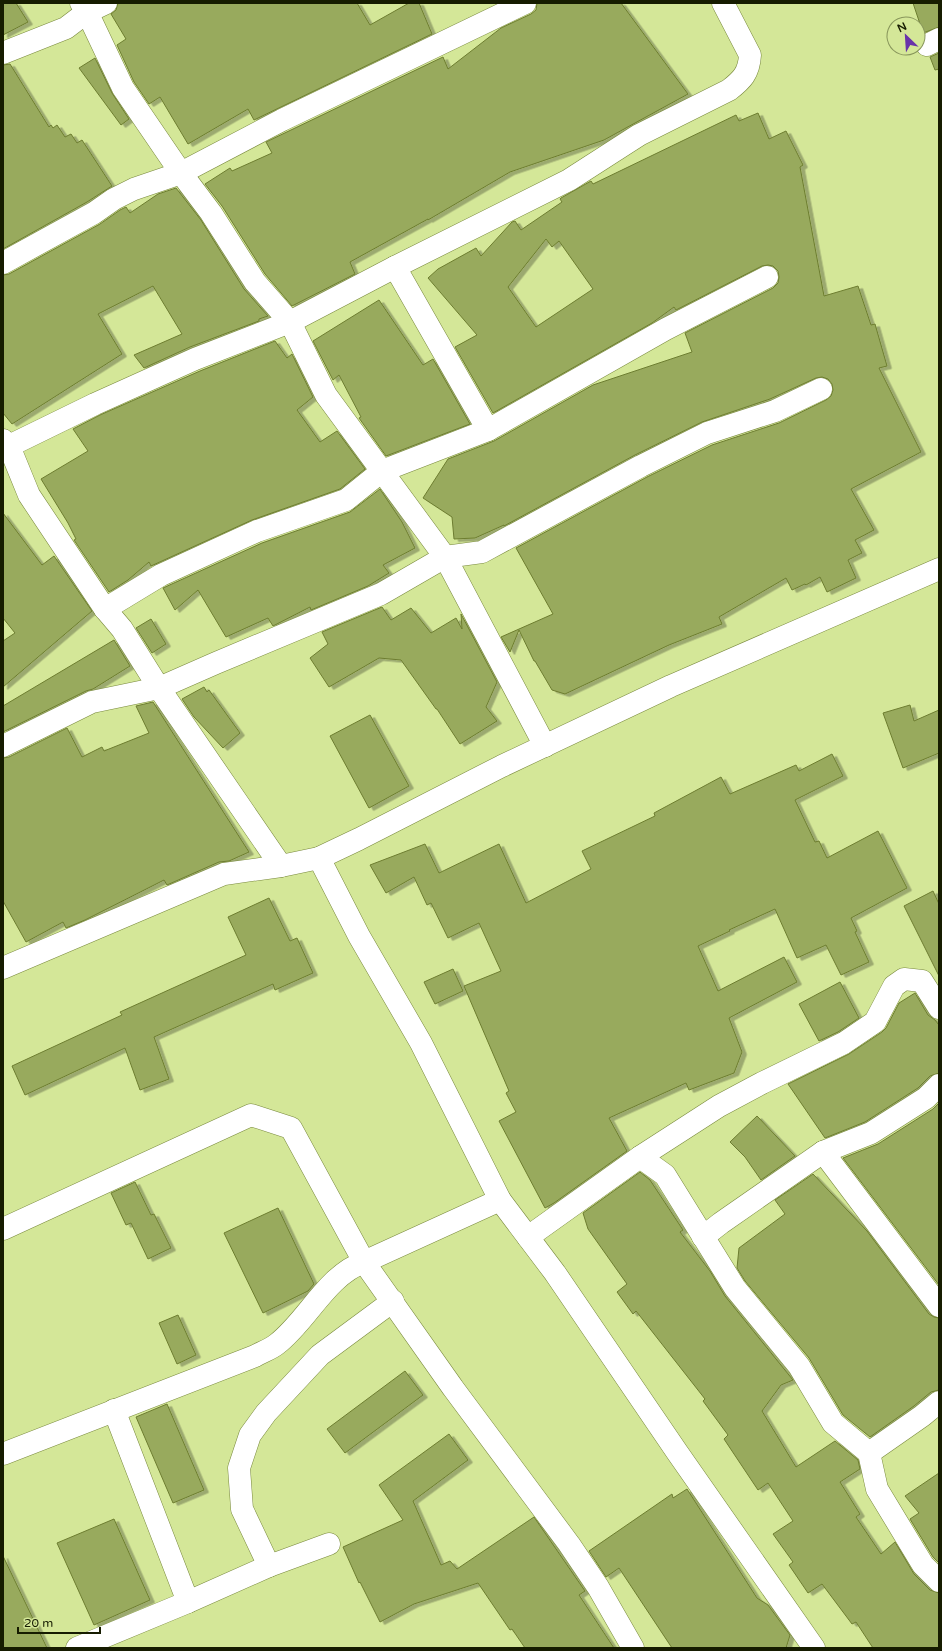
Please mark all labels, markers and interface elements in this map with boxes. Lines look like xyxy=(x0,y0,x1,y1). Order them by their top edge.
north arrow xyxy=(886,16,926,56)
text: N xyxy=(895,20,909,35)
scale bar xyxy=(18,1609,100,1635)
text: 20 m xyxy=(24,1616,53,1630)

